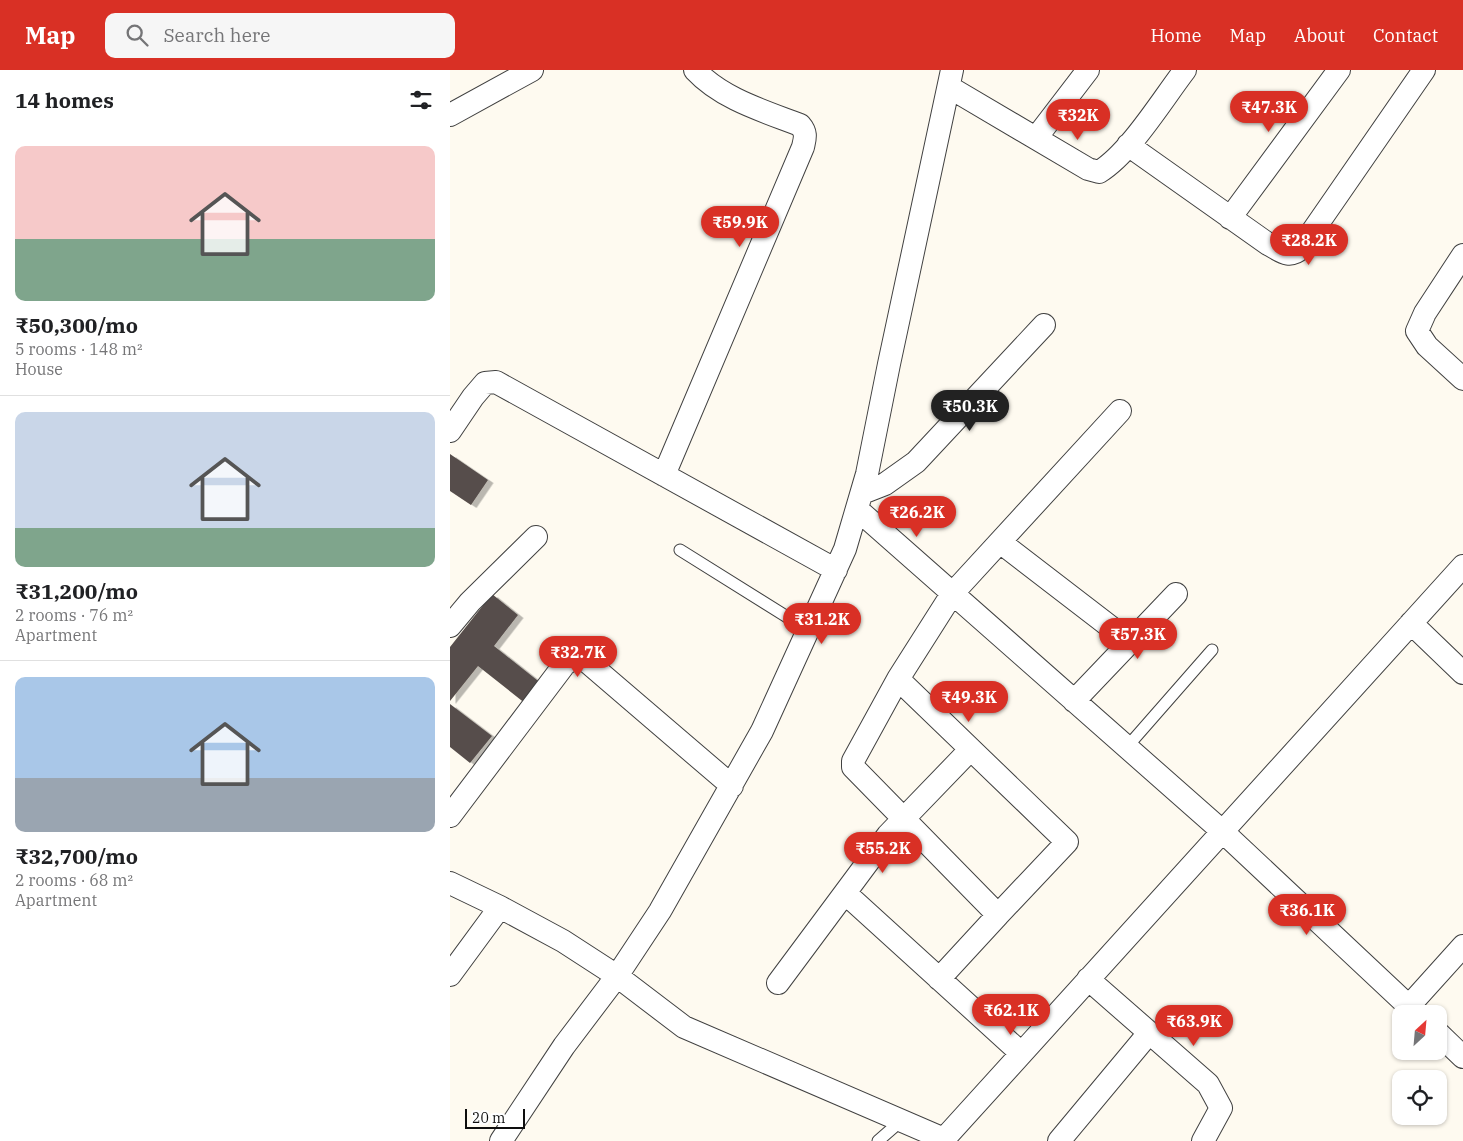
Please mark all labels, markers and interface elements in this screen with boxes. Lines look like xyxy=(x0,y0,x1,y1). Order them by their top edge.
search box xyxy=(105,13,455,58)
text: Map xyxy=(25,19,75,51)
icon: search xyxy=(123,21,151,49)
text: Search here xyxy=(163,23,270,47)
text: Home xyxy=(1150,24,1202,47)
text: Map xyxy=(1230,24,1266,47)
text: About xyxy=(1294,24,1345,47)
text: Contact xyxy=(1373,24,1438,47)
text: 14 homes xyxy=(15,86,114,114)
icon: filters xyxy=(407,86,435,114)
pin: ₹47.3K xyxy=(1228,90,1310,133)
text: ₹47.3K xyxy=(1241,97,1297,117)
pin: ₹32K xyxy=(1048,98,1108,141)
text: ₹32K xyxy=(1057,105,1099,125)
icon: home xyxy=(180,179,270,269)
pin: ₹59.9K xyxy=(699,206,781,248)
text: ₹59.9K xyxy=(712,212,768,232)
pin: ₹28.2K xyxy=(1268,224,1350,266)
text: ₹28.2K xyxy=(1281,230,1337,250)
text: ₹50,300/mo xyxy=(15,311,138,339)
text: 5 rooms · 148 m² xyxy=(15,339,143,359)
text: House xyxy=(15,359,63,379)
pin: ₹50.3K xyxy=(929,390,1011,432)
text: ₹50.3K xyxy=(942,396,998,416)
icon: home xyxy=(180,444,270,534)
pin: ₹26.2K xyxy=(876,496,958,538)
text: ₹26.2K xyxy=(889,502,945,522)
text: ₹31,200/mo xyxy=(15,577,138,605)
pin: ₹31.2K xyxy=(781,602,863,645)
text: 2 rooms · 76 m² xyxy=(15,605,133,625)
text: ₹31.2K xyxy=(794,609,850,629)
pin: ₹57.3K xyxy=(1097,618,1179,660)
text: ₹57.3K xyxy=(1110,624,1166,644)
text: Apartment xyxy=(15,625,97,645)
pin: ₹32.7K xyxy=(537,636,619,678)
text: ₹32.7K xyxy=(550,642,606,662)
pin: ₹49.3K xyxy=(928,680,1010,723)
text: ₹49.3K xyxy=(941,687,997,707)
icon: home xyxy=(180,709,270,799)
pin: ₹55.2K xyxy=(842,832,924,874)
text: ₹55.2K xyxy=(855,838,911,858)
text: ₹32,700/mo xyxy=(15,842,138,870)
text: 2 rooms · 68 m² xyxy=(15,870,133,890)
text: Apartment xyxy=(15,890,97,910)
pin: ₹36.1K xyxy=(1266,894,1348,936)
text: ₹36.1K xyxy=(1279,900,1335,920)
pin: ₹62.1K xyxy=(970,994,1052,1036)
text: ₹62.1K xyxy=(983,1000,1039,1020)
pin: ₹63.9K xyxy=(1153,1004,1235,1047)
north arrow xyxy=(1392,1005,1448,1060)
map controls xyxy=(1392,1005,1447,1125)
text: ₹63.9K xyxy=(1166,1011,1222,1031)
button: locate xyxy=(1392,1070,1447,1125)
scale bar xyxy=(465,1106,525,1129)
text: 20 m xyxy=(472,1109,505,1127)

